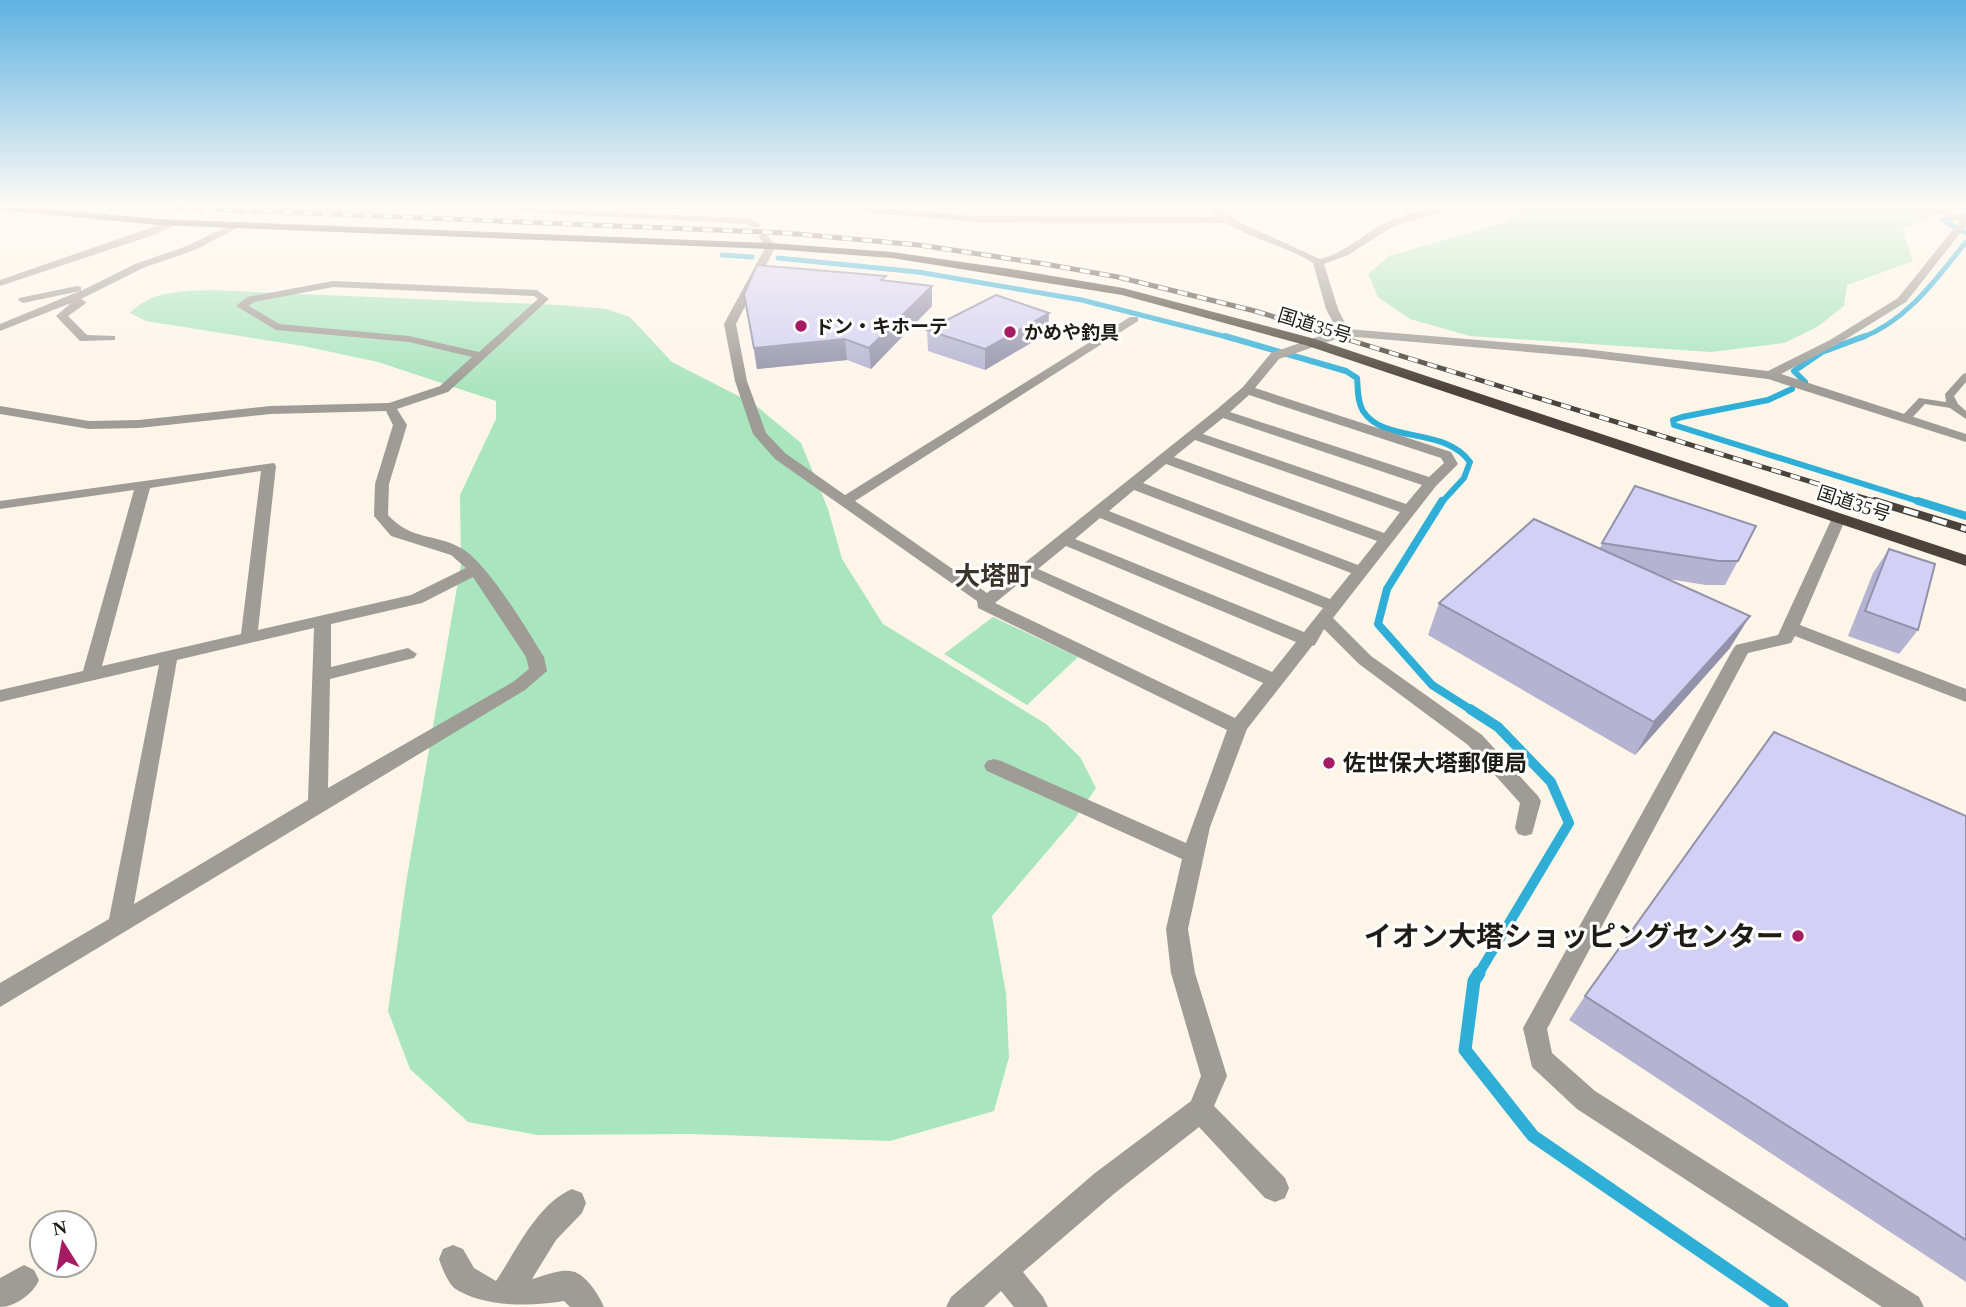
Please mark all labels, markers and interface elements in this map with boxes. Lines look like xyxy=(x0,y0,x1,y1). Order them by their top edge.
street label: 国道35号 xyxy=(1275,304,1354,347)
place label: ドン・キホーテ xyxy=(815,316,948,337)
marker: ドン・キホーテ xyxy=(793,318,809,334)
place label: かめや釣具 xyxy=(1024,322,1119,343)
marker: かめや釣具 xyxy=(1002,324,1018,340)
street label: 国道35号 xyxy=(1814,482,1893,525)
district label: 大塔町 xyxy=(954,562,1032,591)
place label: 佐世保大塔郵便局 xyxy=(1343,751,1527,776)
marker: 佐世保大塔郵便局 xyxy=(1321,755,1337,771)
place label: イオン大塔ショッピングセンター xyxy=(1364,921,1784,952)
marker: イオン大塔ショッピングセンター xyxy=(1790,928,1806,944)
north arrow xyxy=(28,1209,98,1279)
text: N xyxy=(51,1216,69,1239)

